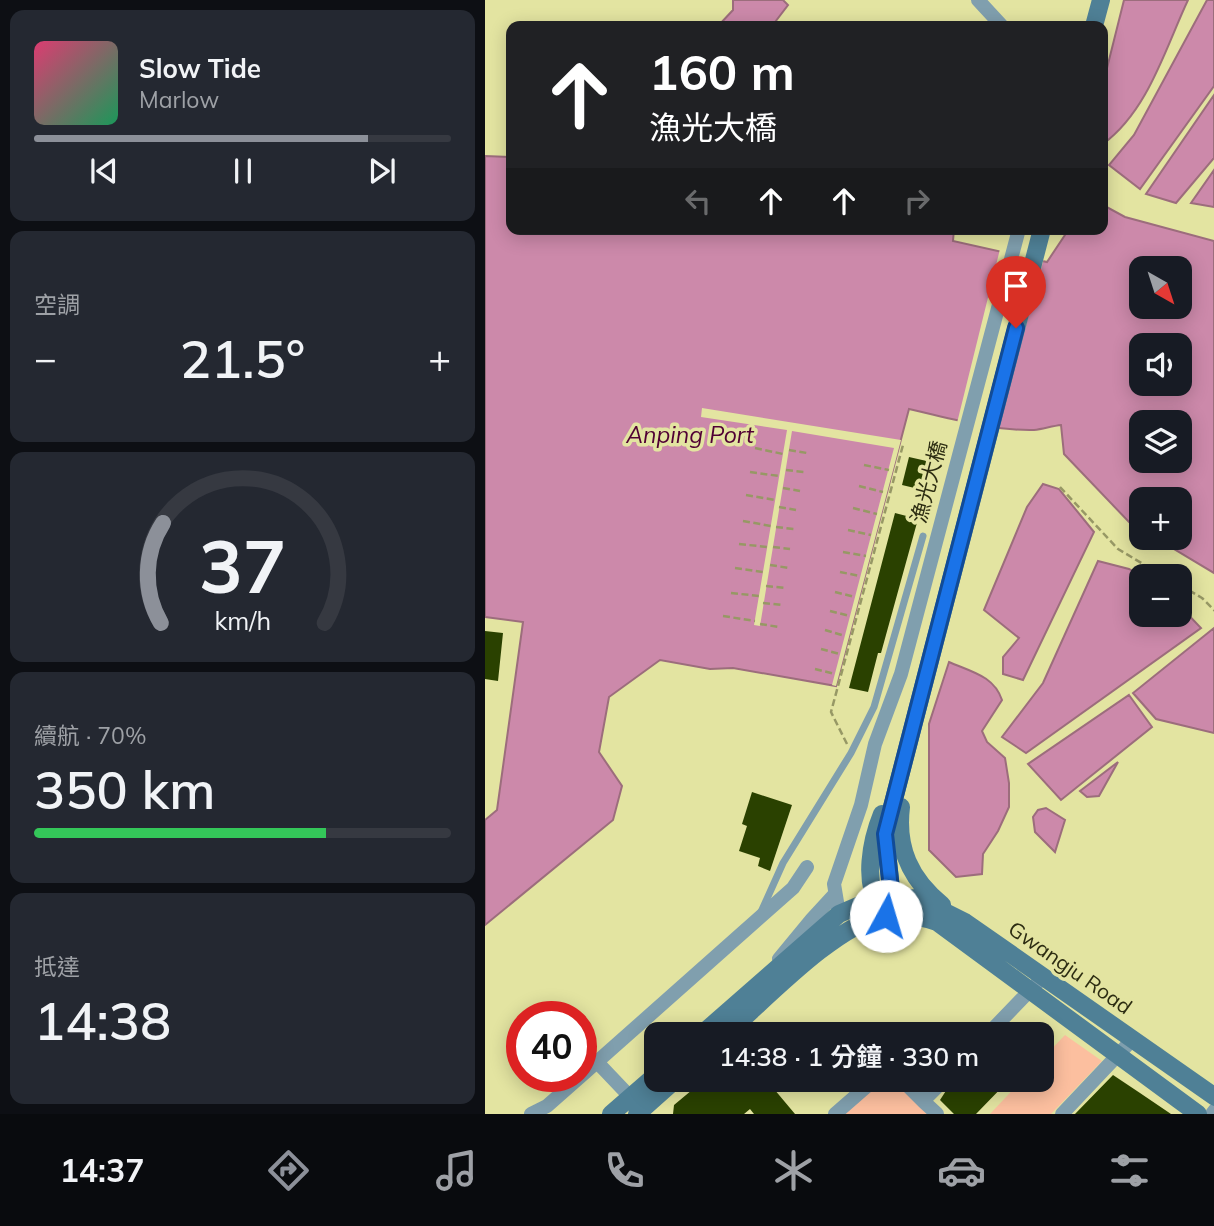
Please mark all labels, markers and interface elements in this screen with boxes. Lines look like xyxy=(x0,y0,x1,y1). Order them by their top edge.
text: 160 m xyxy=(649,41,795,102)
icon: ahead xyxy=(534,49,625,140)
text: Slow Tide xyxy=(139,52,261,85)
text: Marlow xyxy=(139,85,219,114)
text: 漁光大橋 xyxy=(649,107,777,147)
icon: previous xyxy=(85,152,123,190)
icon: pause xyxy=(224,152,262,190)
icon: next xyxy=(363,152,401,190)
icon: left xyxy=(679,182,717,220)
icon: ahead xyxy=(752,182,790,220)
icon: ahead xyxy=(825,182,863,220)
icon: right xyxy=(898,182,936,220)
pin xyxy=(986,256,1046,328)
north arrow xyxy=(1129,256,1192,318)
map controls xyxy=(1129,256,1192,627)
icon: arrive xyxy=(997,267,1035,305)
text: 空調 xyxy=(34,290,80,319)
text: 21.5° xyxy=(180,326,305,391)
button: sound xyxy=(1129,333,1192,396)
text: − xyxy=(34,334,57,382)
text: + xyxy=(428,334,451,382)
button: layers xyxy=(1129,410,1192,473)
water label: Anping Port xyxy=(625,420,755,449)
street label: 漁光大橋 xyxy=(905,438,951,526)
button: + xyxy=(1129,487,1192,550)
text: 37 xyxy=(199,520,286,611)
button: − xyxy=(1129,564,1192,627)
text: km/h xyxy=(214,605,271,636)
text: 續航 · 70% xyxy=(34,721,146,750)
text: 350 km xyxy=(34,757,215,822)
position arrow xyxy=(849,879,923,953)
street label: Gwangju Road xyxy=(1004,915,1137,1019)
text: 抵達 xyxy=(34,952,80,981)
text: 14:38 xyxy=(34,988,171,1053)
speed limit sign: 40 xyxy=(506,1001,597,1092)
text: 14:38 · 1 分鐘 · 330 m xyxy=(719,1040,979,1073)
icon: directions xyxy=(264,1146,313,1195)
icon: music xyxy=(432,1146,481,1195)
icon: phone xyxy=(600,1146,649,1195)
icon: climate xyxy=(769,1146,818,1195)
icon: car xyxy=(937,1146,986,1195)
icon: filters xyxy=(1105,1146,1154,1195)
text: 14:37 xyxy=(60,1150,144,1190)

